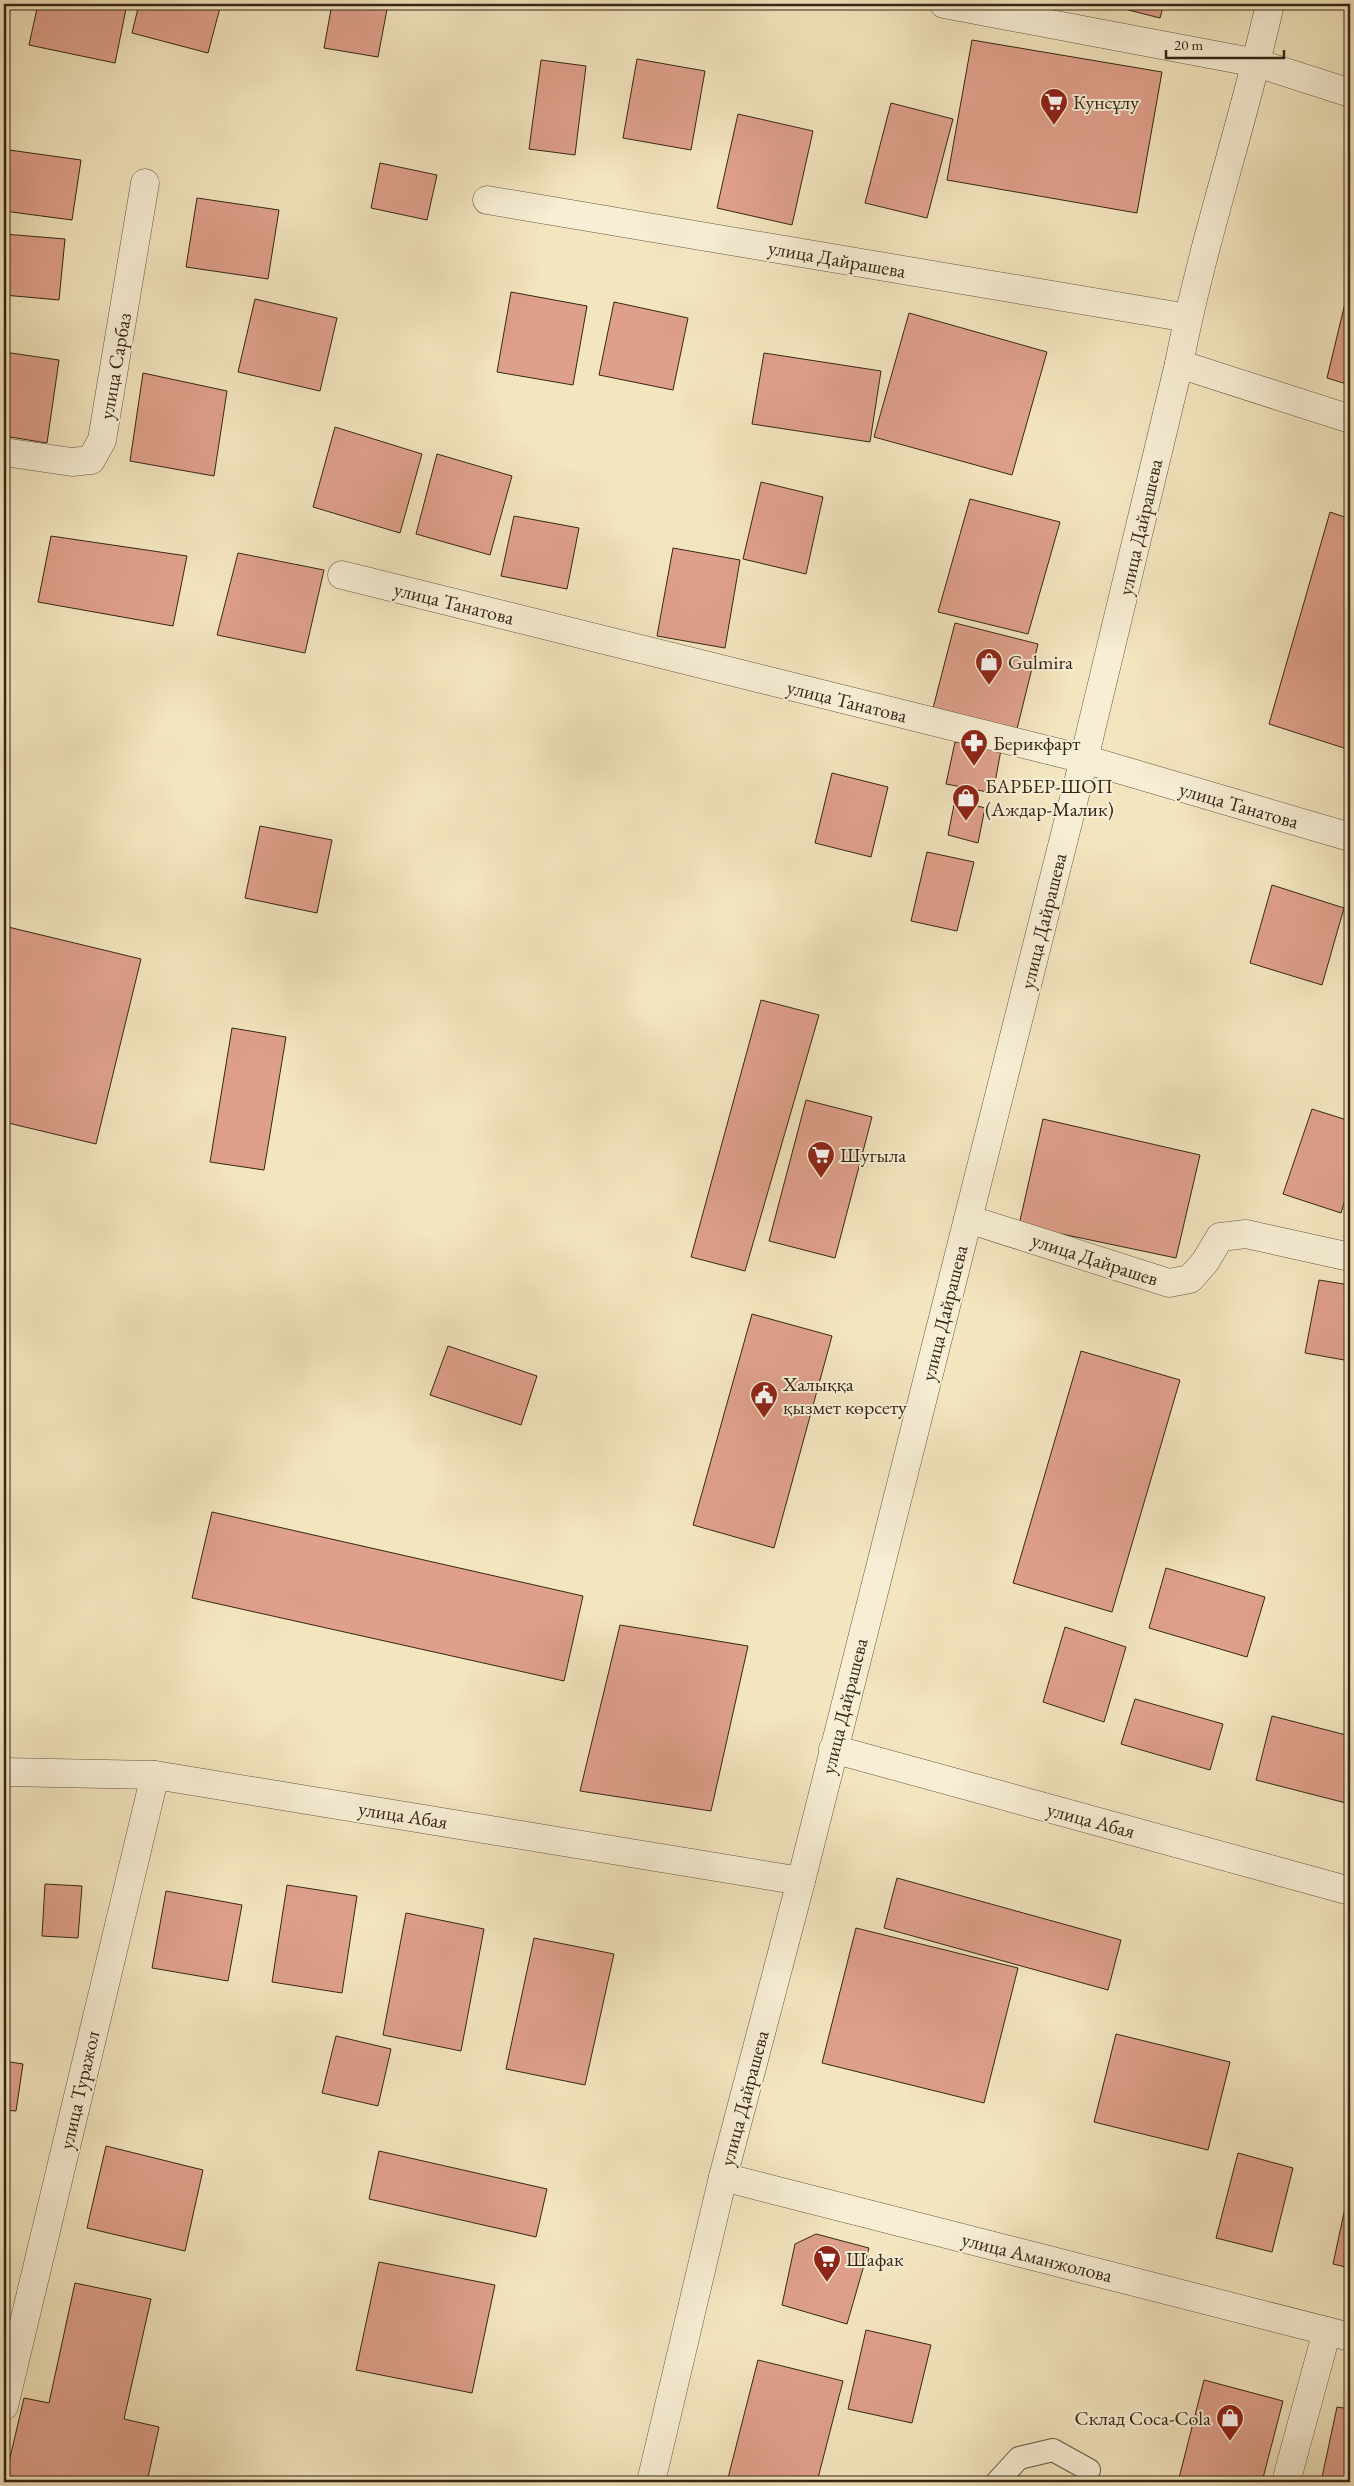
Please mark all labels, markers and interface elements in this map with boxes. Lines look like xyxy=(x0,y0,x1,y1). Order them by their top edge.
scale bar xyxy=(1166,28,1284,60)
text: 20 m xyxy=(1174,35,1203,54)
supermarket icon: Кунсұлу xyxy=(1039,87,1069,126)
place label: Кунсұлу xyxy=(1073,89,1139,115)
street label: улица Дайрашева xyxy=(766,234,908,284)
street label: улица Сарбаз xyxy=(93,310,137,421)
street label: улица Дайрашева xyxy=(1112,456,1168,598)
street label: улица Танатова xyxy=(391,576,517,630)
shop icon: Gulmira xyxy=(974,647,1004,686)
place label: Gulmira xyxy=(1008,649,1073,675)
street label: улица Танатова xyxy=(784,674,910,728)
pharmacy icon: Берикфарт xyxy=(959,728,989,767)
place label: Берикфарт xyxy=(993,730,1081,756)
place label: БАРБЕР-ШОП (Аждар-Малик) xyxy=(985,773,1114,822)
street label: улица Танатова xyxy=(1176,776,1302,834)
shop icon: БАРБЕР-ШОП (Аждар-Малик) xyxy=(951,783,981,822)
street label: улица Дайрашева xyxy=(1014,850,1072,992)
supermarket icon: Шугыла xyxy=(806,1140,836,1179)
place label: Шугыла xyxy=(840,1142,906,1168)
street label: улица Дайрашев xyxy=(1028,1226,1162,1292)
street label: улица Дайрашева xyxy=(915,1242,973,1384)
place label: Халыққа қызмет көрсету xyxy=(782,1371,907,1420)
public building icon: Халыққа қызмет көрсету xyxy=(749,1380,779,1419)
street label: улица Дайрашева xyxy=(815,1635,873,1777)
street label: улица Абая xyxy=(357,1795,450,1835)
street label: улица Абая xyxy=(1044,1796,1138,1844)
street label: улица Дайрашева xyxy=(713,2027,775,2169)
street label: улица Туражол xyxy=(53,2028,105,2152)
street label: улица Аманжолова xyxy=(959,2226,1115,2288)
supermarket icon: Шафак xyxy=(812,2244,842,2283)
place label: Шафак xyxy=(846,2246,904,2272)
shop icon: Склад Coca-Cola xyxy=(1215,2403,1245,2442)
place label: Склад Coca-Cola xyxy=(1075,2405,1211,2431)

